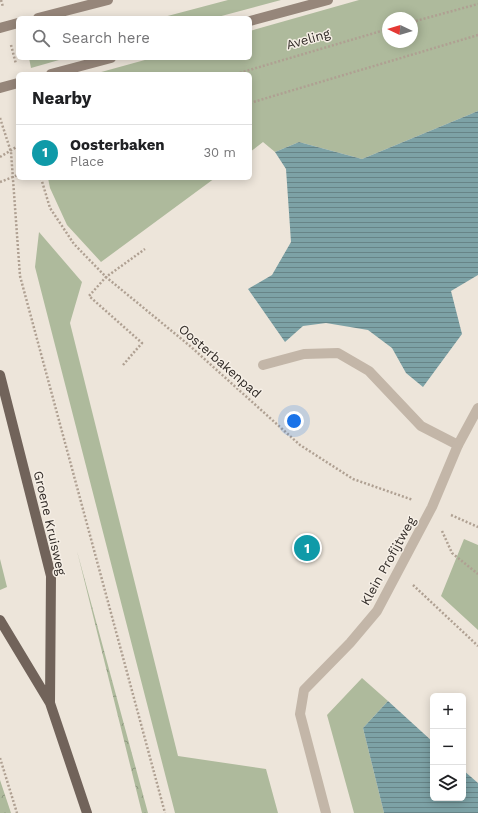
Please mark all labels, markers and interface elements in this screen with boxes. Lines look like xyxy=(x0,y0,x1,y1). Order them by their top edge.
north arrow xyxy=(382,12,418,48)
search box xyxy=(16,16,252,60)
street label: Aveling xyxy=(284,26,332,52)
icon: search xyxy=(30,27,52,49)
text: Search here xyxy=(62,29,150,47)
text: Nearby xyxy=(32,88,91,108)
text: Oosterbaken xyxy=(70,136,165,154)
text: 1 xyxy=(42,145,48,160)
text: 30 m xyxy=(204,145,236,160)
text: Place xyxy=(70,154,104,169)
street label: Oosterbakenpad xyxy=(176,321,264,401)
your location xyxy=(284,411,304,431)
street label: Groene Kruisweg xyxy=(31,469,69,577)
street label: Klein Profijtweg xyxy=(357,514,419,608)
pin: 1 xyxy=(294,533,320,563)
map controls xyxy=(430,693,466,801)
button: + xyxy=(430,693,466,729)
button: − xyxy=(430,729,466,765)
button: layers xyxy=(430,765,466,801)

